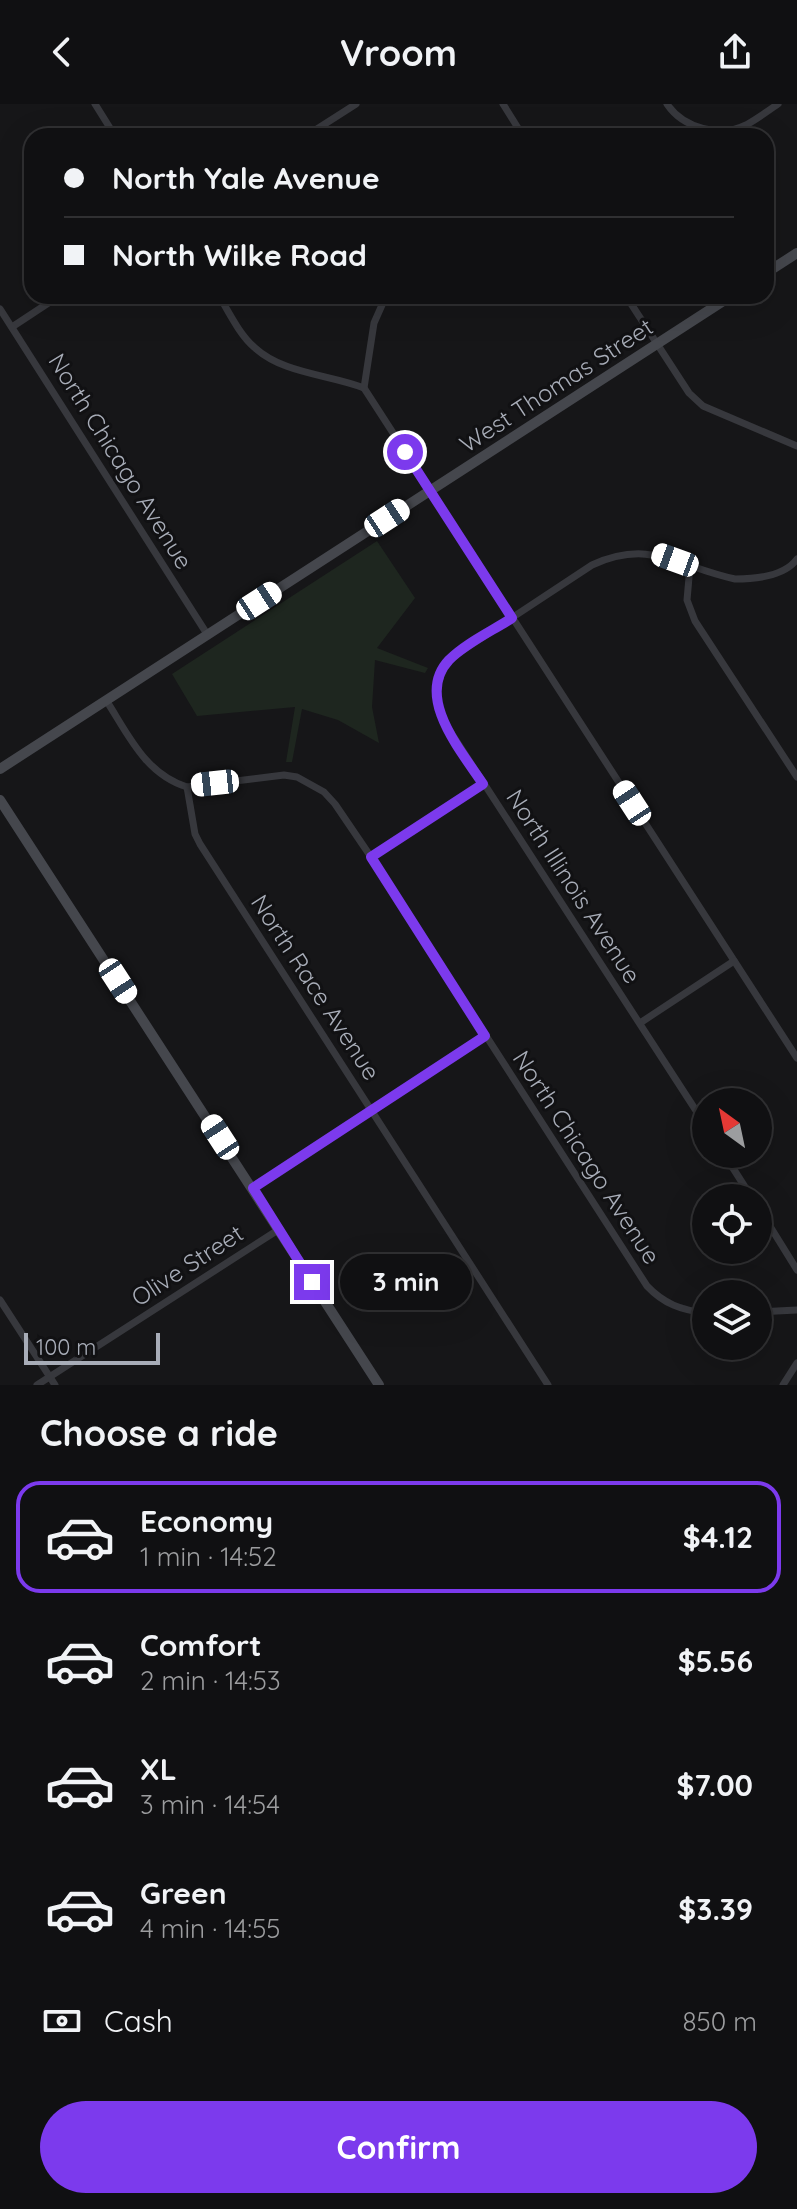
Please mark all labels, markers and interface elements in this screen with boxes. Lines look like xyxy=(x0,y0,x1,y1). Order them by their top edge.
icon: back xyxy=(40,30,84,74)
text: Vroom xyxy=(340,30,457,75)
icon: share xyxy=(713,30,757,74)
text: North Yale Avenue xyxy=(112,159,380,197)
text: North Wilke Road xyxy=(112,236,367,274)
street label: West Thomas Street xyxy=(454,311,658,459)
street label: North Chicago Avenue xyxy=(42,348,200,574)
route start xyxy=(387,434,423,470)
car xyxy=(360,495,414,541)
car xyxy=(648,541,702,579)
car xyxy=(232,578,286,624)
car xyxy=(190,769,240,797)
car xyxy=(609,776,655,830)
street label: North Illinois Avenue xyxy=(500,783,648,989)
street label: North Race Avenue xyxy=(245,889,387,1085)
car xyxy=(95,954,141,1008)
street label: North Chicago Avenue xyxy=(507,1045,667,1269)
north arrow xyxy=(692,1088,772,1168)
map controls xyxy=(692,1088,772,1360)
car xyxy=(197,1110,243,1164)
button: locate xyxy=(692,1184,772,1264)
street label: Olive Street xyxy=(125,1218,249,1312)
callout: 3 min xyxy=(340,1254,472,1310)
route end xyxy=(294,1264,330,1300)
text: 3 min xyxy=(373,1265,439,1298)
button: layers xyxy=(692,1280,772,1360)
scale bar xyxy=(24,1329,160,1365)
text: 100 m xyxy=(36,1333,96,1361)
text: Choose a ride xyxy=(40,1410,278,1455)
icon: car xyxy=(44,1501,116,1573)
text: Economy xyxy=(140,1502,273,1540)
text: $4.12 xyxy=(683,1518,753,1556)
text: 1 min · 14:52 xyxy=(140,1540,277,1573)
icon: car xyxy=(44,1625,116,1697)
text: Comfort xyxy=(140,1626,261,1664)
text: $5.56 xyxy=(678,1642,753,1680)
text: 2 min · 14:53 xyxy=(140,1664,281,1697)
icon: car xyxy=(44,1749,116,1821)
text: XL xyxy=(140,1750,177,1788)
text: $7.00 xyxy=(676,1766,753,1804)
text: 3 min · 14:54 xyxy=(140,1788,280,1821)
icon: car xyxy=(44,1873,116,1945)
text: Green xyxy=(140,1874,227,1912)
text: $3.39 xyxy=(678,1890,753,1928)
text: 4 min · 14:55 xyxy=(140,1912,281,1945)
icon: cash xyxy=(40,1999,84,2043)
text: Cash xyxy=(104,2002,173,2040)
text: 850 m xyxy=(683,2005,757,2038)
button: Confirm xyxy=(40,2101,757,2193)

